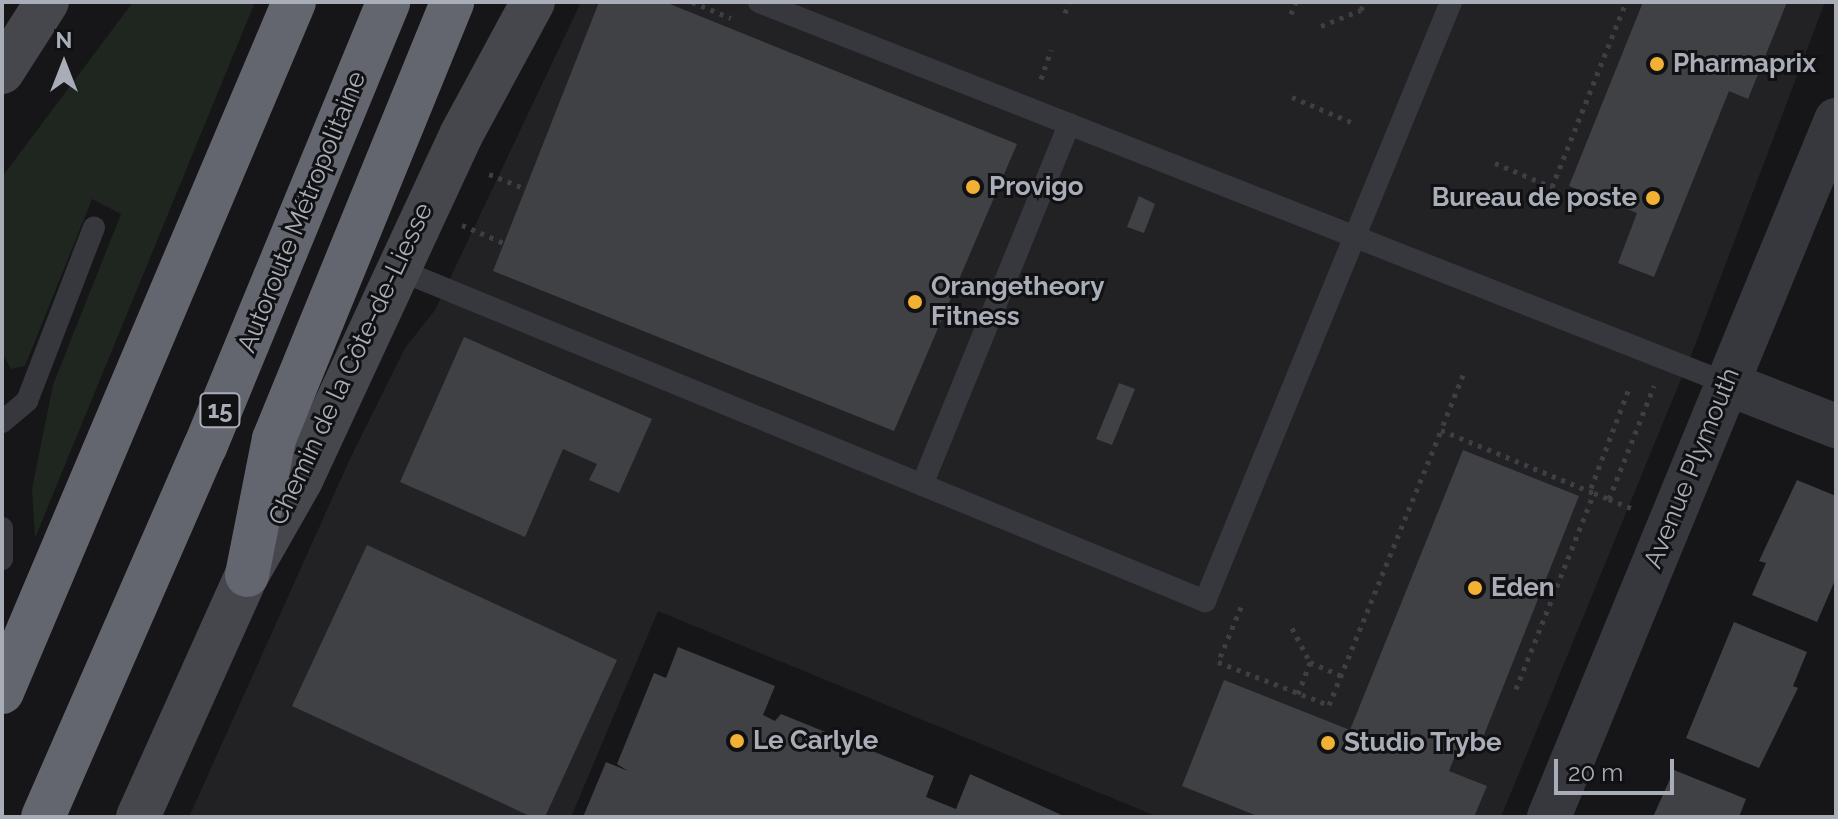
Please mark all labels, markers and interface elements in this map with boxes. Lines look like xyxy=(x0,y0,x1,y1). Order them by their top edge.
north arrow xyxy=(24,24,104,104)
text: N xyxy=(56,27,72,53)
place label: Pharmaprix xyxy=(1673,48,1816,80)
marker: Pharmaprix xyxy=(1648,55,1666,73)
street label: Autoroute Métropolitaine xyxy=(231,67,373,357)
place label: Provigo xyxy=(989,171,1084,203)
marker: Provigo xyxy=(964,178,982,196)
place label: Bureau de poste xyxy=(1432,182,1637,214)
marker: Bureau de poste xyxy=(1644,189,1662,207)
street label: Chemin de la Côte-de-Liesse xyxy=(262,198,440,530)
place label: Orangetheory Fitness xyxy=(931,271,1104,332)
marker: Orangetheory Fitness xyxy=(906,293,924,311)
street label: Avenue Plymouth xyxy=(1638,363,1746,573)
road number: 15 xyxy=(198,390,242,430)
place label: Eden xyxy=(1491,572,1554,604)
marker: Eden xyxy=(1466,579,1484,597)
place label: Le Carlyle xyxy=(753,725,878,757)
place label: Studio Trybe xyxy=(1344,727,1502,759)
marker: Le Carlyle xyxy=(728,732,746,750)
marker: Studio Trybe xyxy=(1319,734,1337,752)
scale bar xyxy=(1558,743,1678,793)
text: 20 m xyxy=(1568,758,1623,787)

